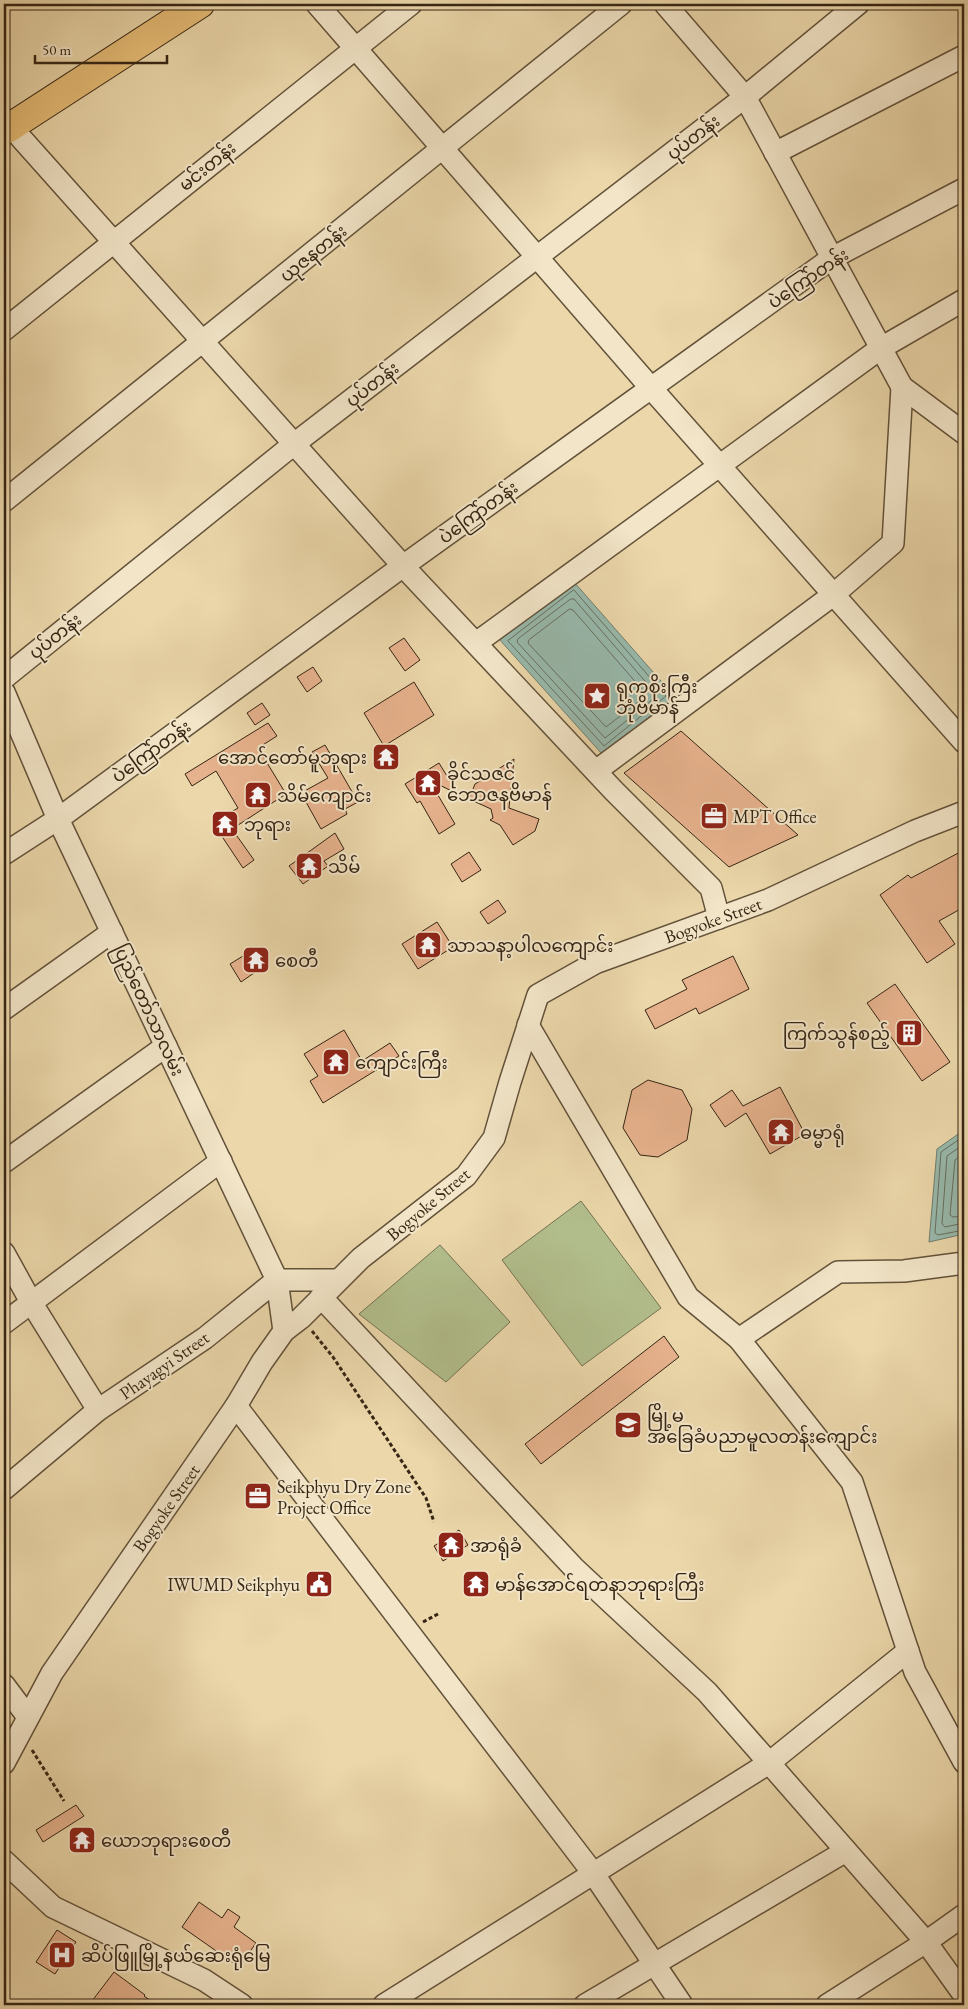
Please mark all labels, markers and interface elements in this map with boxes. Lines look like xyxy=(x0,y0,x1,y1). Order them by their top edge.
scale bar xyxy=(35,32,168,64)
text: 50 m xyxy=(42,40,71,59)
street label: ပုပ်တန်း xyxy=(661,108,727,168)
street label: မင်းတန်း xyxy=(173,135,243,199)
street label: ယုဇနတန်း xyxy=(274,218,354,290)
street label: ပဲကြော်တန်း xyxy=(763,242,855,317)
street label: ပုပ်တန်း xyxy=(340,355,406,415)
street label: ပဲကြော်တန်း xyxy=(433,475,525,552)
street label: ပုပ်တန်း xyxy=(23,607,88,667)
place label: ရုက္ခစိုးကြီး ဘုံဗိမာန် xyxy=(616,673,697,723)
place icon: ရုက္ခစိုးကြီး ဘုံဗိမာန် xyxy=(582,681,612,711)
street label: ပဲကြော်တန်း xyxy=(106,714,198,791)
temple icon: အောင်တော်မူဘုရား xyxy=(371,742,401,772)
place label: အောင်တော်မူဘုရား xyxy=(218,745,367,773)
place label: ခိုင်သဇင် ဘောဇနဗိမာန် xyxy=(447,760,552,810)
temple icon: ခိုင်သဇင် ဘောဇနဗိမာန် xyxy=(413,768,443,798)
temple icon: သိမ်ကျောင်း xyxy=(243,780,273,810)
place label: သိမ်ကျောင်း xyxy=(277,782,372,811)
office icon: MPT Office xyxy=(699,801,729,831)
place label: MPT Office xyxy=(733,805,817,828)
temple icon: ဘုရား xyxy=(210,809,240,839)
place label: ဘုရား xyxy=(244,813,291,840)
temple icon: သိမ် xyxy=(294,851,324,881)
place label: သိမ် xyxy=(328,853,360,878)
street label: Bogyoke Street xyxy=(661,892,765,948)
temple icon: သာသနာ့ပါလကျောင်း xyxy=(413,930,443,960)
place label: သာသနာ့ပါလကျောင်း xyxy=(447,933,614,961)
street label: ပြည်တော်သာလမ်း xyxy=(105,940,191,1081)
temple icon: စေတီ xyxy=(241,945,271,975)
place label: စေတီ xyxy=(275,947,319,972)
building icon: ကြက်သွန်စည့် xyxy=(894,1018,924,1048)
place label: ကြက်သွန်စည့် xyxy=(783,1021,890,1049)
temple icon: ကျောင်းကြီး xyxy=(321,1047,351,1077)
place label: ကျောင်းကြီး xyxy=(355,1049,448,1078)
temple icon: ဓမ္မာရုံ xyxy=(766,1117,796,1147)
place label: ဓမ္မာရုံ xyxy=(800,1121,845,1148)
street label: Bogyoke Street xyxy=(382,1162,475,1246)
street label: Phayagyi Street xyxy=(115,1325,214,1404)
place label: မြို့မ အခြေခံပညာမူလတန်းကျောင်း xyxy=(647,1402,877,1452)
school or university icon: မြို့မ အခြေခံပညာမူလတန်းကျောင်း xyxy=(613,1410,643,1440)
street label: Bogyoke Street xyxy=(127,1459,205,1556)
place label: Seikphyu Dry Zone Project Office xyxy=(277,1475,411,1519)
office icon: Seikphyu Dry Zone Project Office xyxy=(243,1481,273,1511)
temple icon: အာရုံခံ xyxy=(436,1530,466,1560)
place label: အာရုံခံ xyxy=(470,1534,522,1561)
public building icon: IWUMD Seikphyu xyxy=(304,1569,334,1599)
temple icon: မာန်အောင်ရတနာဘုရားကြီး xyxy=(461,1569,491,1599)
place label: မာန်အောင်ရတနာဘုရားကြီး xyxy=(495,1571,705,1600)
place label: IWUMD Seikphyu xyxy=(167,1573,301,1596)
temple icon: ယောဘုရားစေတီ xyxy=(67,1825,97,1855)
place label: ယောဘုရားစေတီ xyxy=(101,1827,231,1856)
hospital icon: ဆိပ်ဖြူမြို့နယ်ဆေးရုံမြေ xyxy=(47,1940,77,1970)
place label: ဆိပ်ဖြူမြို့နယ်ဆေးရုံမြေ xyxy=(81,1942,271,1971)

